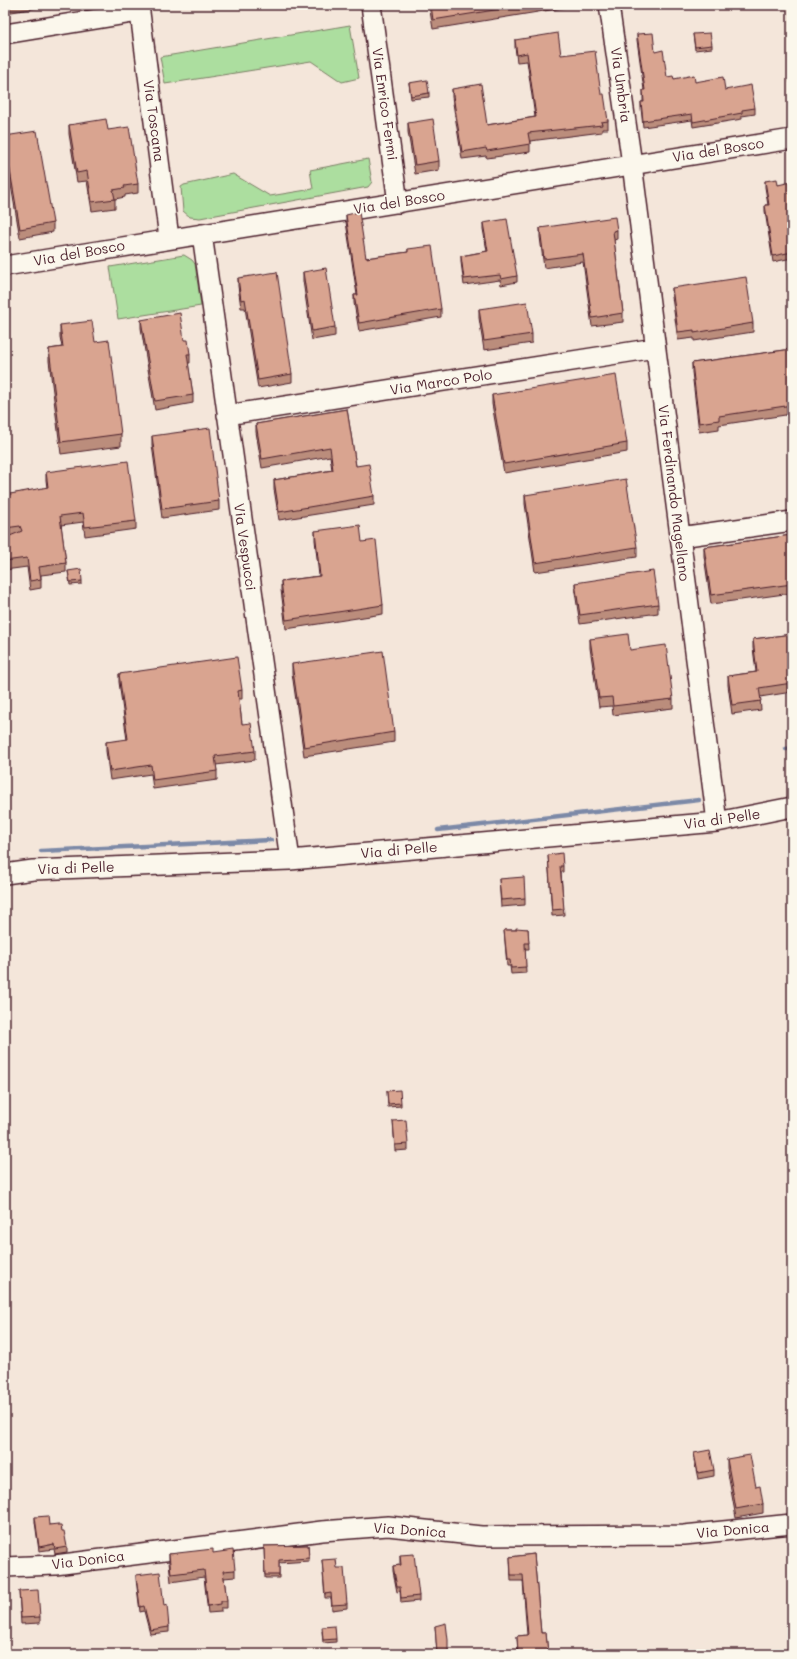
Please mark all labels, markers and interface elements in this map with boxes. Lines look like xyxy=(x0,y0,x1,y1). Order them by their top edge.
street label: Via Enrico Fermi xyxy=(368,46,403,161)
street label: Via Umbria xyxy=(607,46,636,124)
street label: Via Toscana xyxy=(139,79,170,163)
street label: Via del Bosco xyxy=(671,133,765,166)
street label: Via del Bosco xyxy=(352,185,446,218)
street label: Via del Bosco xyxy=(32,235,126,270)
street label: Via Marco Polo xyxy=(389,364,493,399)
street label: Via Ferdinando Magellano xyxy=(654,404,695,582)
street label: Via Vespucci xyxy=(230,502,261,592)
street label: Via di Pelle xyxy=(682,804,761,833)
street label: Via di Pelle xyxy=(360,837,438,862)
street label: Via di Pelle xyxy=(37,857,115,878)
street label: Via Donica xyxy=(373,1517,447,1542)
street label: Via Donica xyxy=(696,1517,770,1542)
street label: Via Donica xyxy=(50,1546,126,1573)

